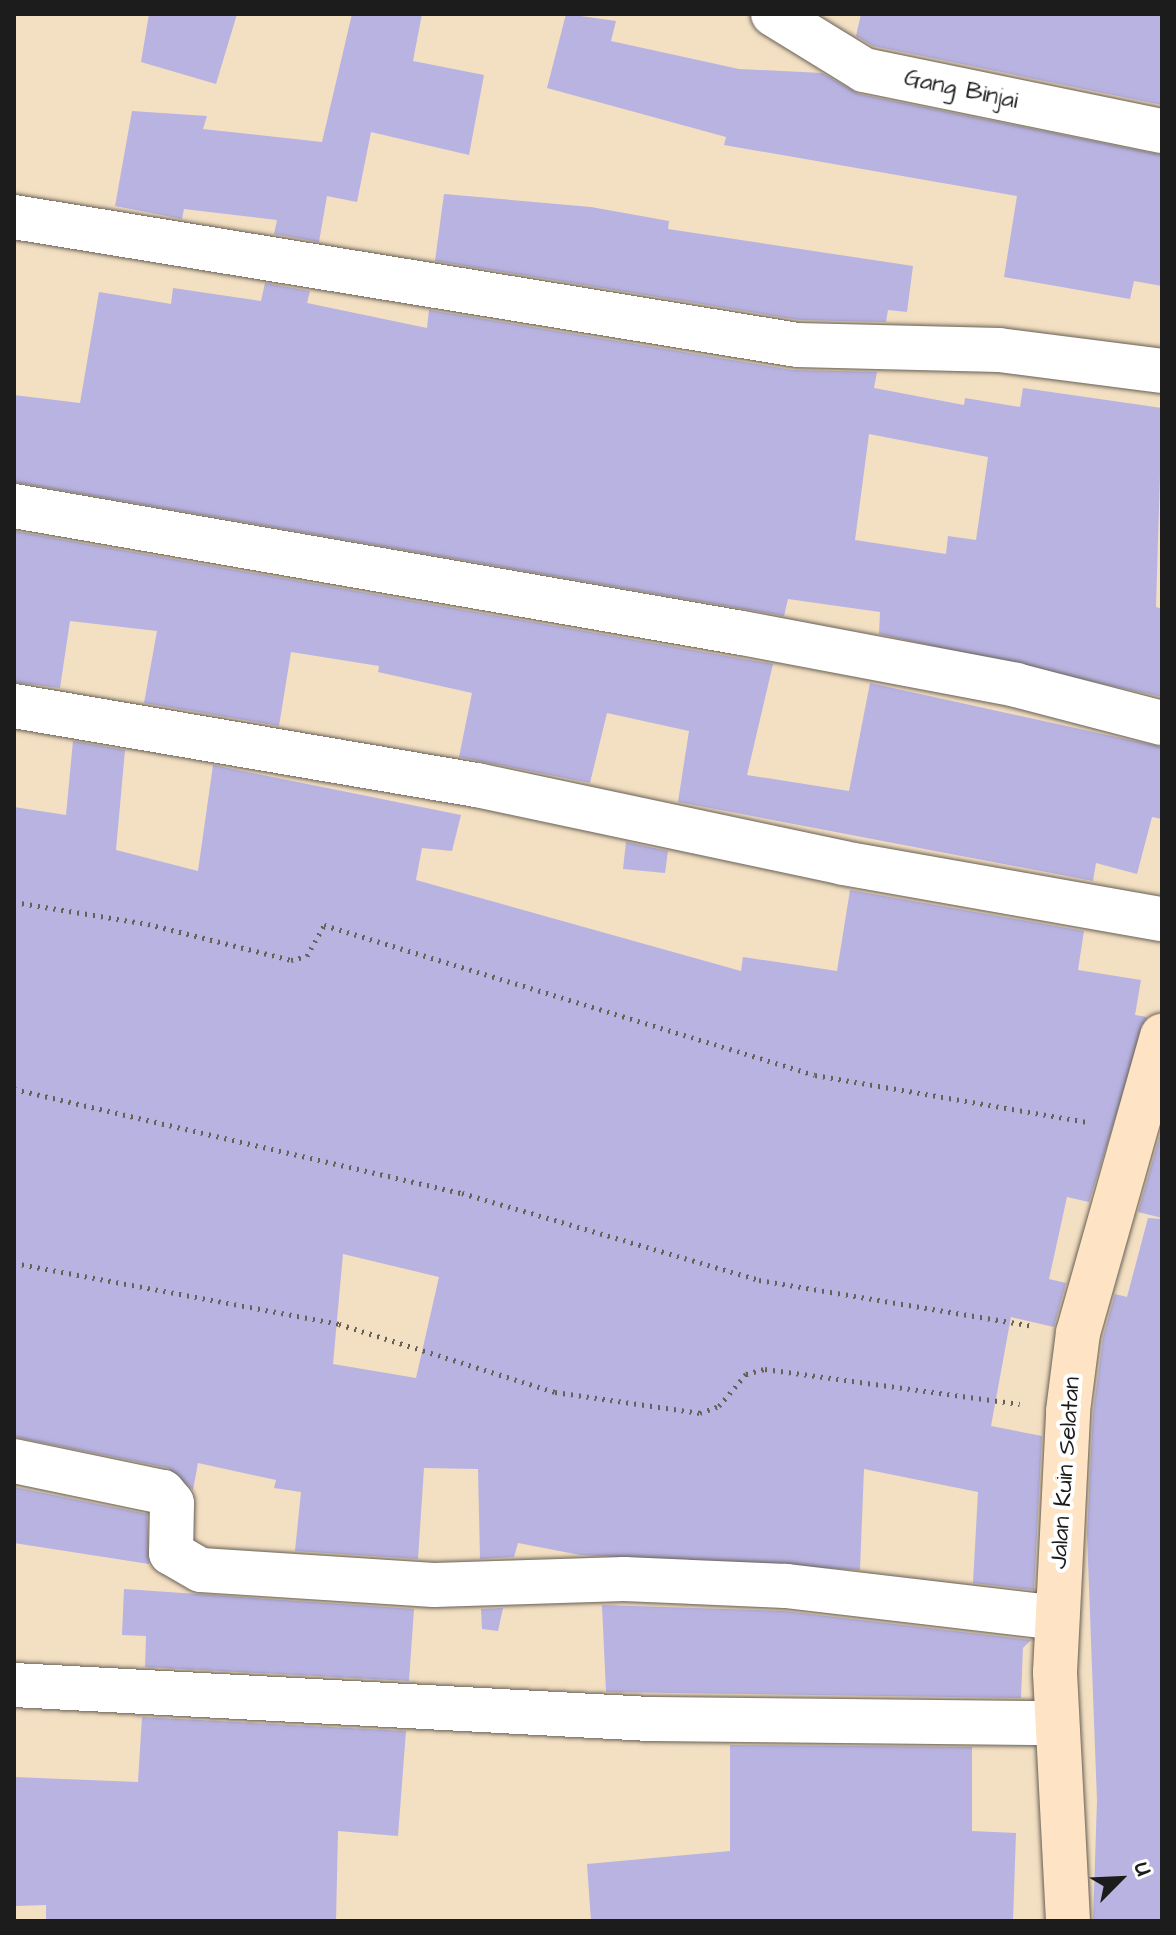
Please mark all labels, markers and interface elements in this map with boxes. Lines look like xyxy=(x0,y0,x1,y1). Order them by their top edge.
street label: Gang Binjai xyxy=(901,64,1021,116)
street label: Jalan Kuin Selatan xyxy=(1045,1376,1087,1570)
north arrow xyxy=(1080,1839,1160,1919)
text: U xyxy=(1126,1857,1159,1881)

